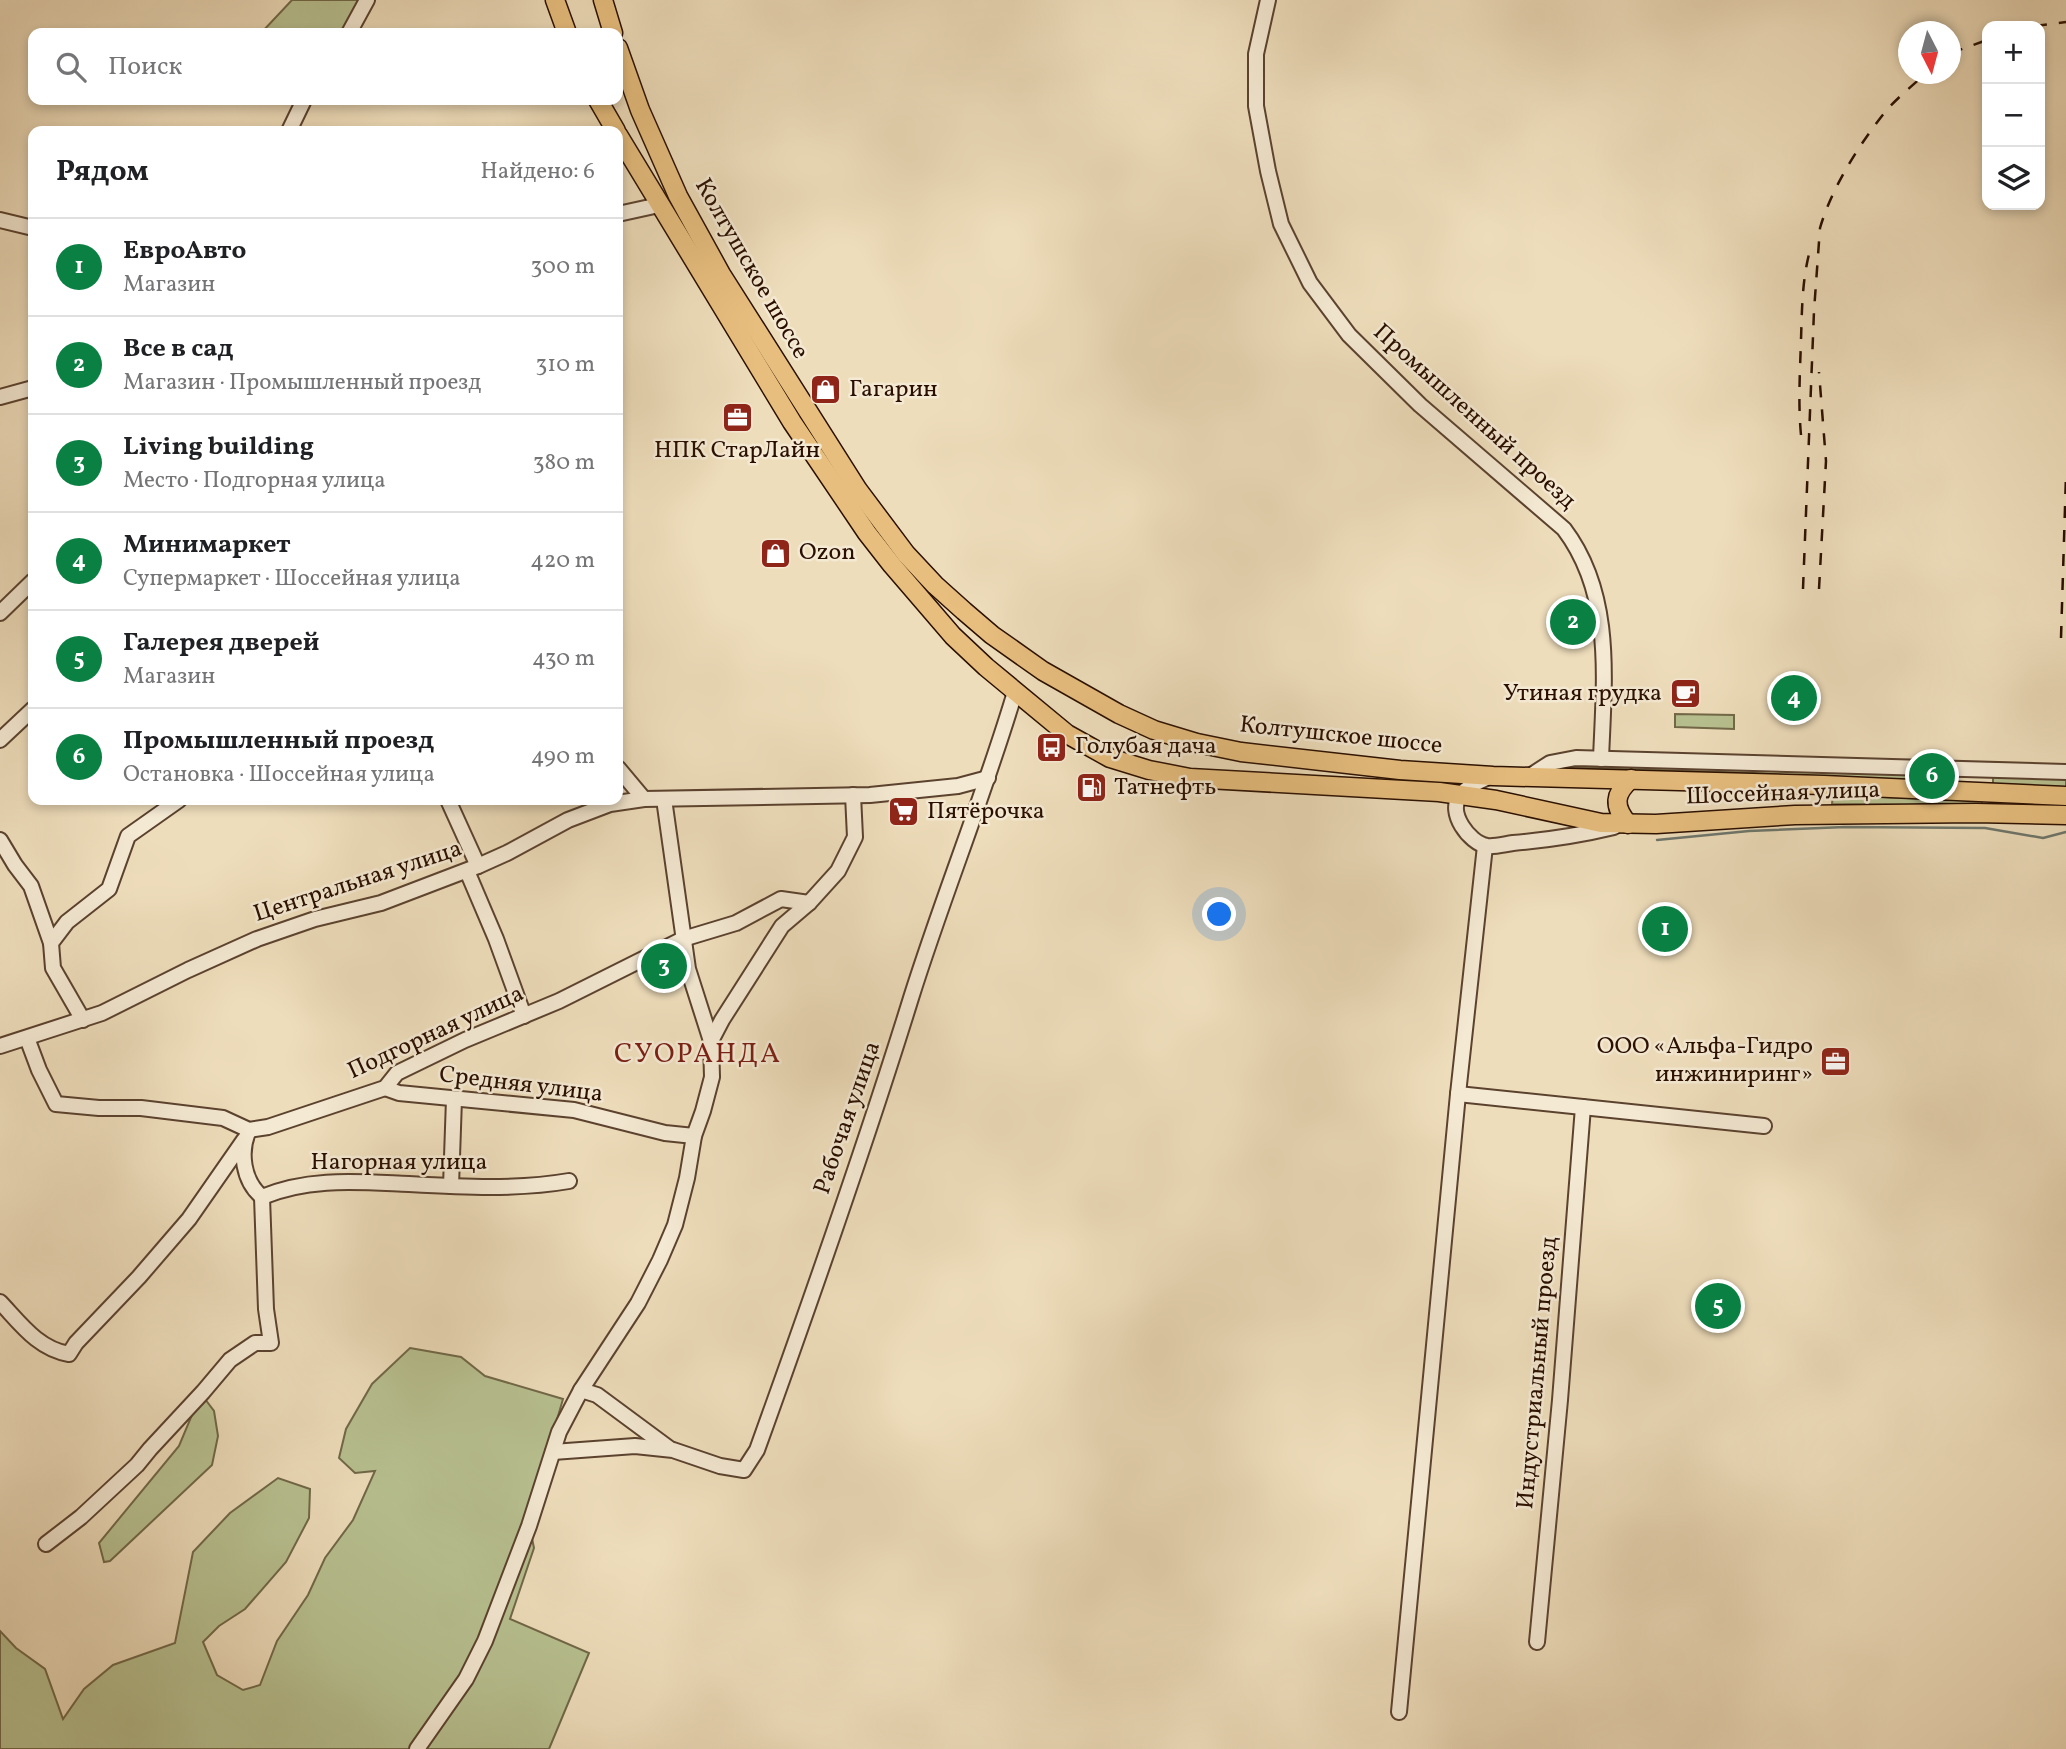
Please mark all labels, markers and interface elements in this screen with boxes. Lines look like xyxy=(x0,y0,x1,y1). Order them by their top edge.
north arrow xyxy=(1898,21,1961,84)
map controls xyxy=(1982,21,2045,210)
button: + xyxy=(1982,21,2045,84)
search box xyxy=(28,28,623,105)
icon: search xyxy=(52,48,90,86)
text: Поиск xyxy=(108,49,182,85)
button: − xyxy=(1982,84,2045,147)
button: layers xyxy=(1982,147,2045,210)
text: Рядом xyxy=(56,151,149,193)
text: Найдено: 6 xyxy=(480,156,595,188)
street label: Колтушское шоссе xyxy=(685,172,817,366)
text: ЕвроАвто xyxy=(123,233,246,269)
text: 1 xyxy=(74,251,84,283)
text: 300 m xyxy=(531,251,595,283)
text: Магазин xyxy=(123,269,215,301)
street label: Промышленный проезд xyxy=(1365,316,1583,518)
text: Все в сад xyxy=(123,331,233,367)
text: 2 xyxy=(73,349,85,381)
text: 310 m xyxy=(535,349,595,381)
text: Магазин · Промышленный проезд xyxy=(123,367,481,399)
shop icon: Гагарин xyxy=(809,373,843,407)
place label: Гагарин xyxy=(849,373,938,407)
office icon: НПК СтарЛайн xyxy=(720,400,754,434)
text: Living building xyxy=(123,429,314,465)
place label: НПК СтарЛайн xyxy=(654,434,820,468)
text: 3 xyxy=(73,447,85,479)
text: 380 m xyxy=(533,447,595,479)
text: Место · Подгорная улица xyxy=(123,465,386,497)
text: Минимаркет xyxy=(123,527,291,563)
shop icon: Ozon xyxy=(759,536,793,570)
place label: Ozon xyxy=(799,536,856,570)
text: 4 xyxy=(72,545,86,577)
text: 420 m xyxy=(530,545,595,577)
text: Супермаркет · Шоссейная улица xyxy=(123,563,461,595)
pin: 2 xyxy=(1550,596,1596,648)
text: Галерея дверей xyxy=(123,625,319,661)
text: 5 xyxy=(73,643,85,675)
text: 430 m xyxy=(532,643,595,675)
text: Магазин xyxy=(123,661,215,693)
pin: 4 xyxy=(1771,672,1817,724)
place label: Утиная грудка xyxy=(1503,677,1662,711)
cafe icon: Утиная грудка xyxy=(1668,677,1702,711)
street label: Колтушское шоссе xyxy=(1238,708,1444,764)
text: Промышленный проезд xyxy=(123,723,434,759)
bus stop icon: Голубая дача xyxy=(1035,730,1069,764)
place label: Голубая дача xyxy=(1075,730,1217,764)
text: 6 xyxy=(73,741,85,773)
text: 490 m xyxy=(531,741,595,773)
pin: 6 xyxy=(1909,750,1955,802)
text: Остановка · Шоссейная улица xyxy=(123,759,435,791)
fuel station icon: Татнефть xyxy=(1074,771,1108,805)
place label: Татнефть xyxy=(1114,771,1216,805)
street label: Шоссейная улица xyxy=(1685,774,1881,814)
supermarket icon: Пятёрочка xyxy=(887,795,921,829)
place label: Пятёрочка xyxy=(927,795,1045,829)
street label: Центральная улица xyxy=(249,832,467,932)
your location xyxy=(1202,897,1236,931)
pin: 1 xyxy=(1642,903,1688,955)
pin: 3 xyxy=(641,940,687,992)
street label: Подгорная улица xyxy=(342,977,530,1089)
place label: ООО «Альфа-Гидро инжиниринг» xyxy=(1597,1030,1813,1092)
district label: СУОРАНДА xyxy=(614,1035,782,1074)
street label: Рабочая улица xyxy=(806,1037,890,1199)
office icon: ООО «Альфа-Гидро инжиниринг» xyxy=(1819,1044,1853,1078)
street label: Средняя улица xyxy=(437,1058,605,1112)
street label: Нагорная улица xyxy=(311,1146,487,1180)
street label: Индустриальный проезд xyxy=(1509,1235,1567,1511)
pin: 5 xyxy=(1695,1280,1741,1332)

